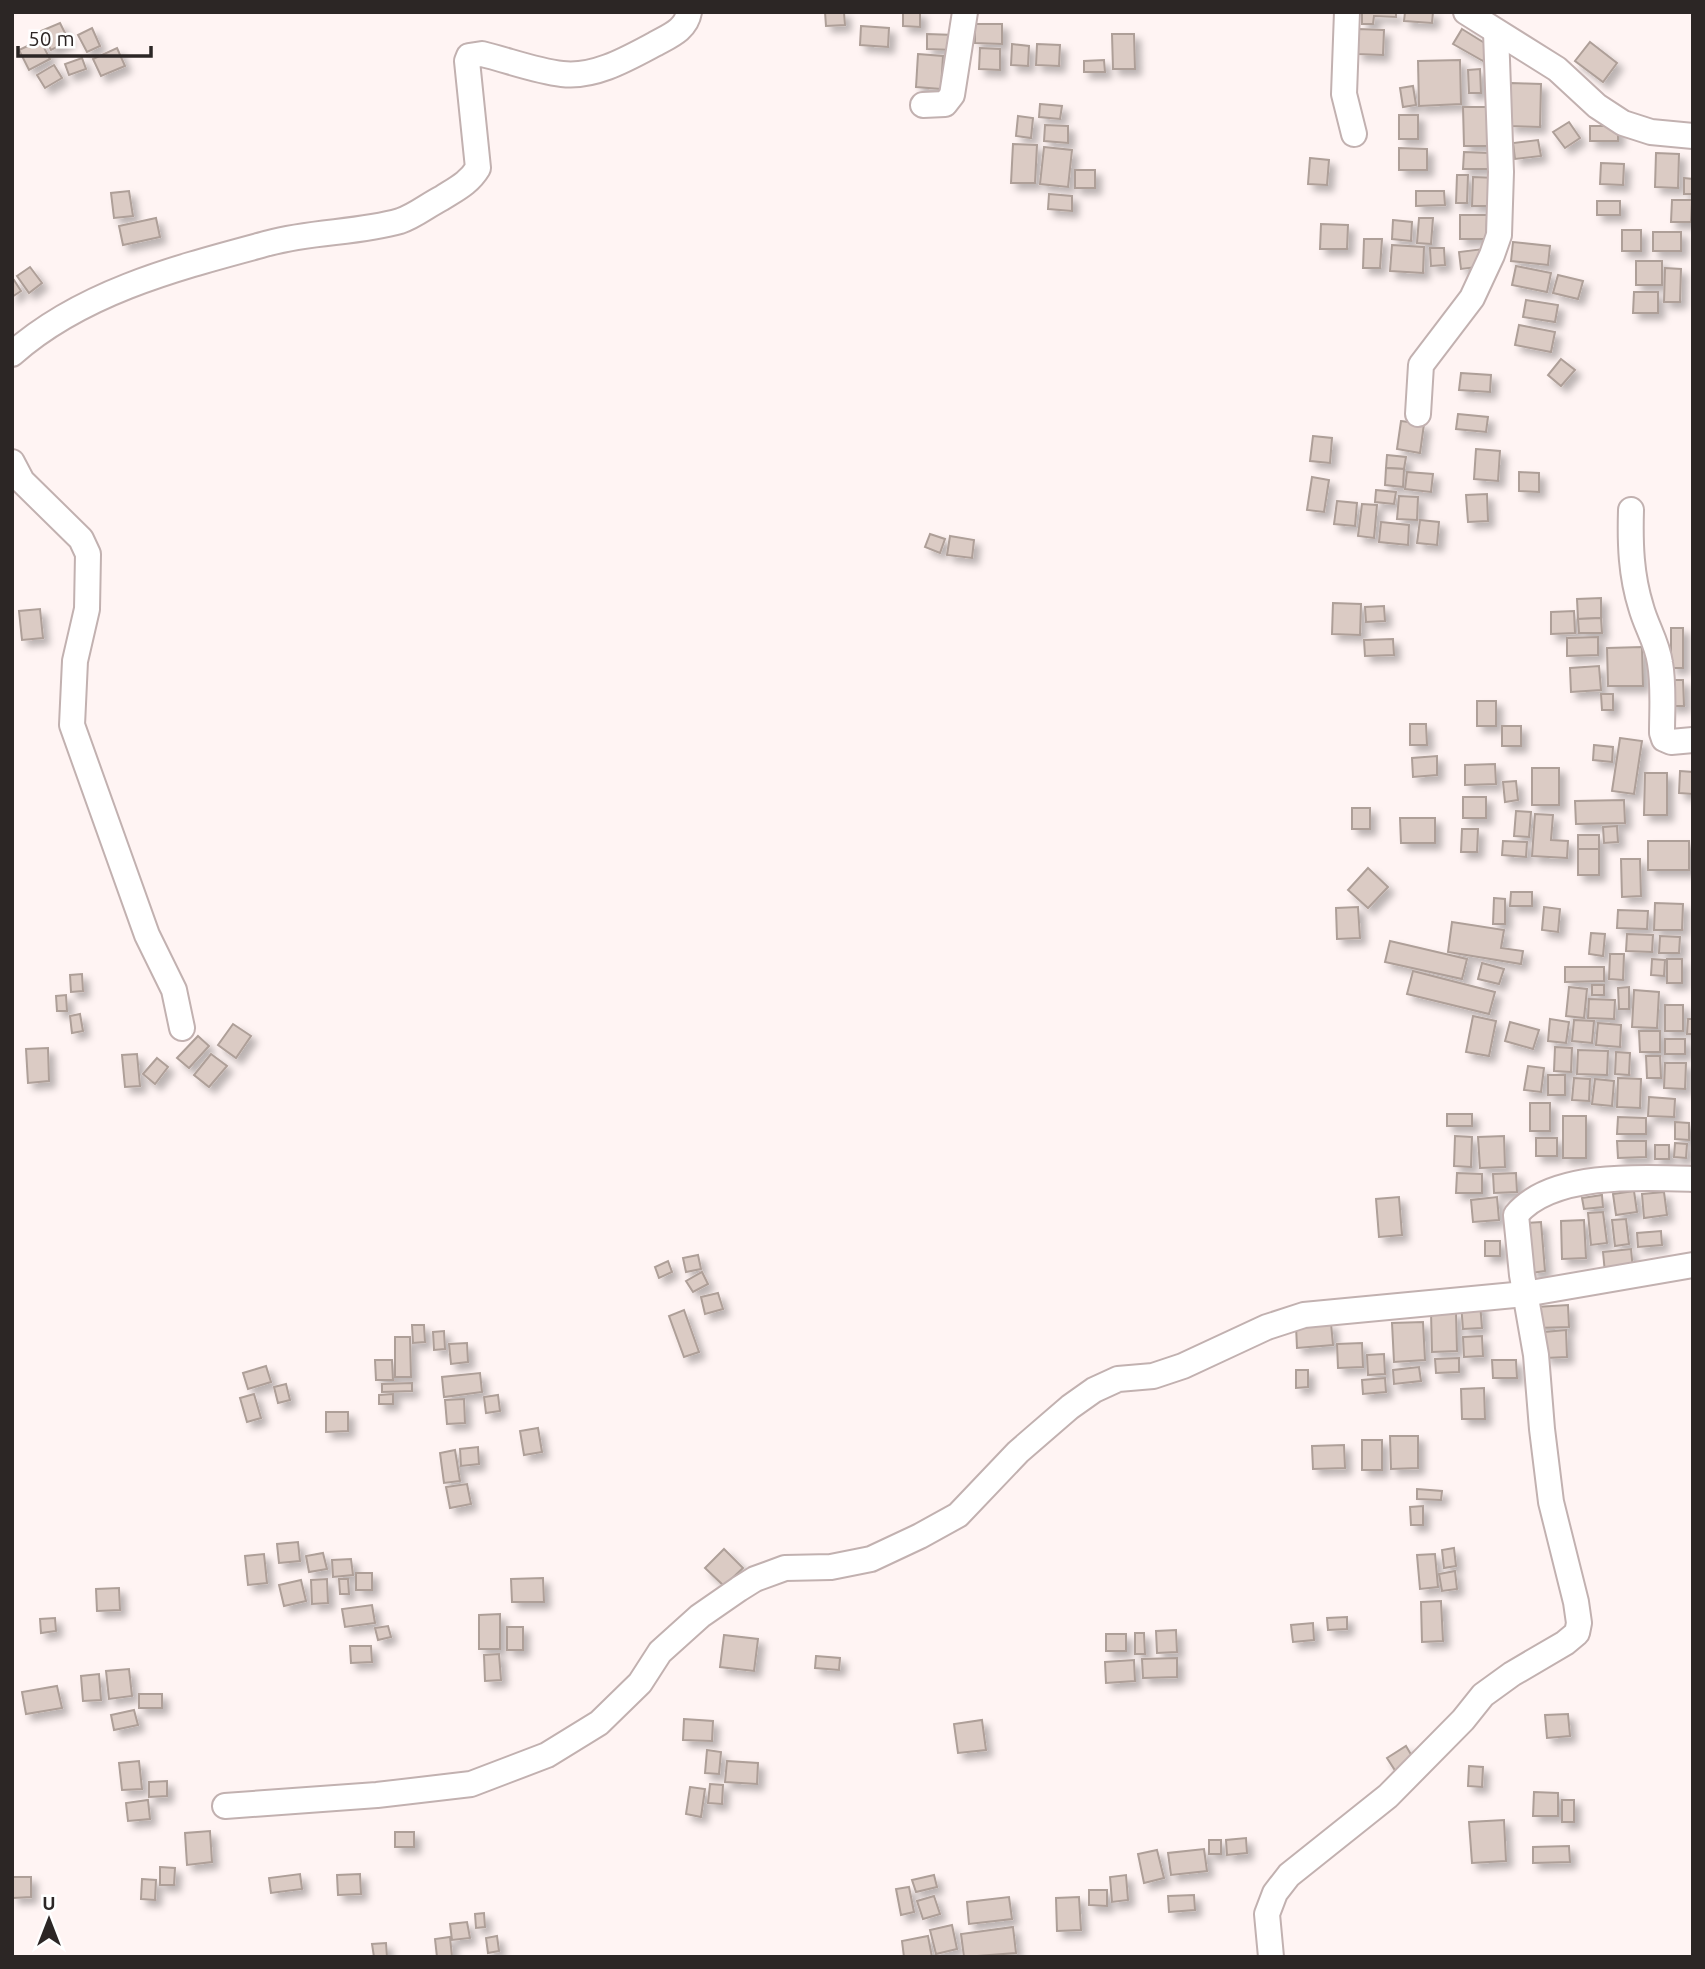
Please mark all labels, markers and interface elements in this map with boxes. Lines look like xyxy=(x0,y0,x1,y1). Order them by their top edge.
scale bar xyxy=(18,14,150,58)
text: 50 m xyxy=(28,26,75,50)
north arrow xyxy=(14,1885,84,1955)
text: U xyxy=(42,1892,56,1914)

